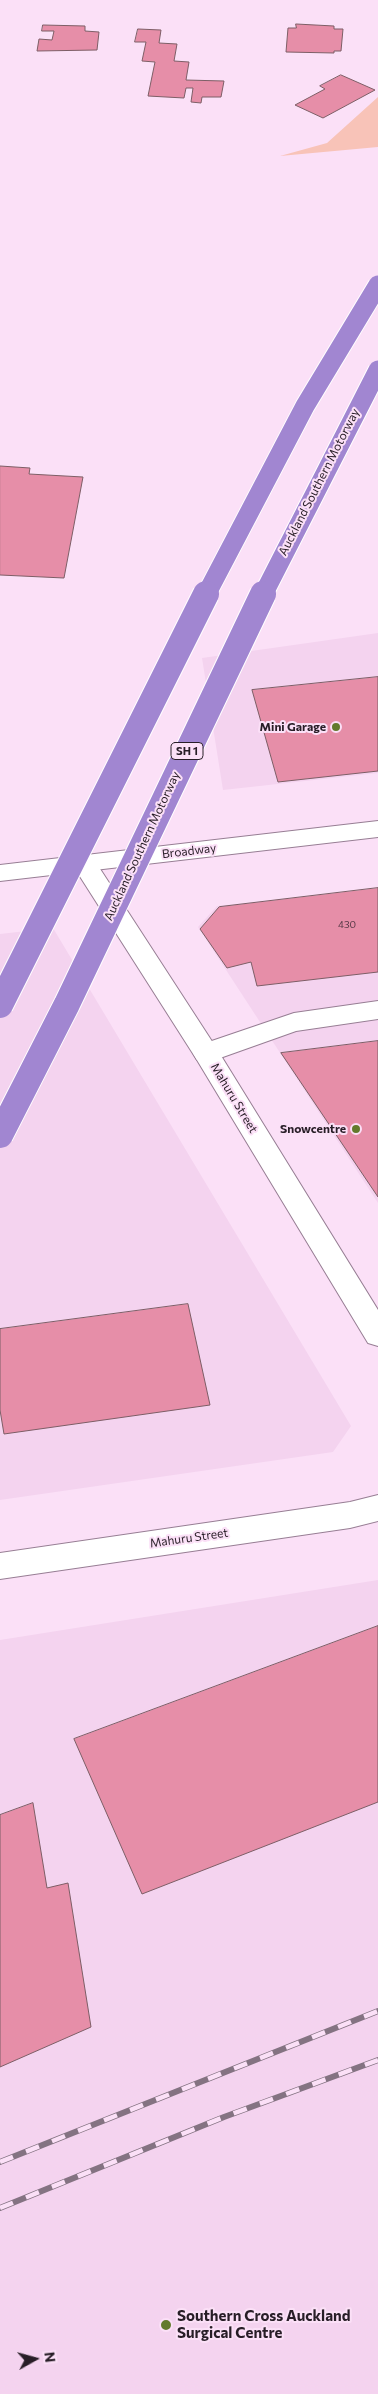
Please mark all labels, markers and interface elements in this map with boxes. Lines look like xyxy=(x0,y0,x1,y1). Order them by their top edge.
street label: Auckland Southern Motorway xyxy=(276,406,362,558)
place label: Mini Garage xyxy=(260,720,326,734)
marker: Mini Garage xyxy=(330,721,342,733)
road number: SH 1 xyxy=(171,742,203,759)
street label: Auckland Southern Motorway xyxy=(101,769,183,923)
street label: Broadway xyxy=(161,841,217,861)
house number: 430 xyxy=(338,919,356,931)
street label: Mahuru Street xyxy=(208,1060,260,1136)
place label: Snowcentre xyxy=(280,1122,346,1136)
marker: Snowcentre xyxy=(350,1123,362,1135)
street label: Mahuru Street xyxy=(149,1525,229,1551)
place label: Southern Cross Auckland Surgical Centre xyxy=(177,2307,351,2342)
marker: Southern Cross Auckland Surgical Centre xyxy=(159,2318,173,2332)
north arrow xyxy=(10,2334,60,2384)
text: N xyxy=(41,2351,59,2363)

